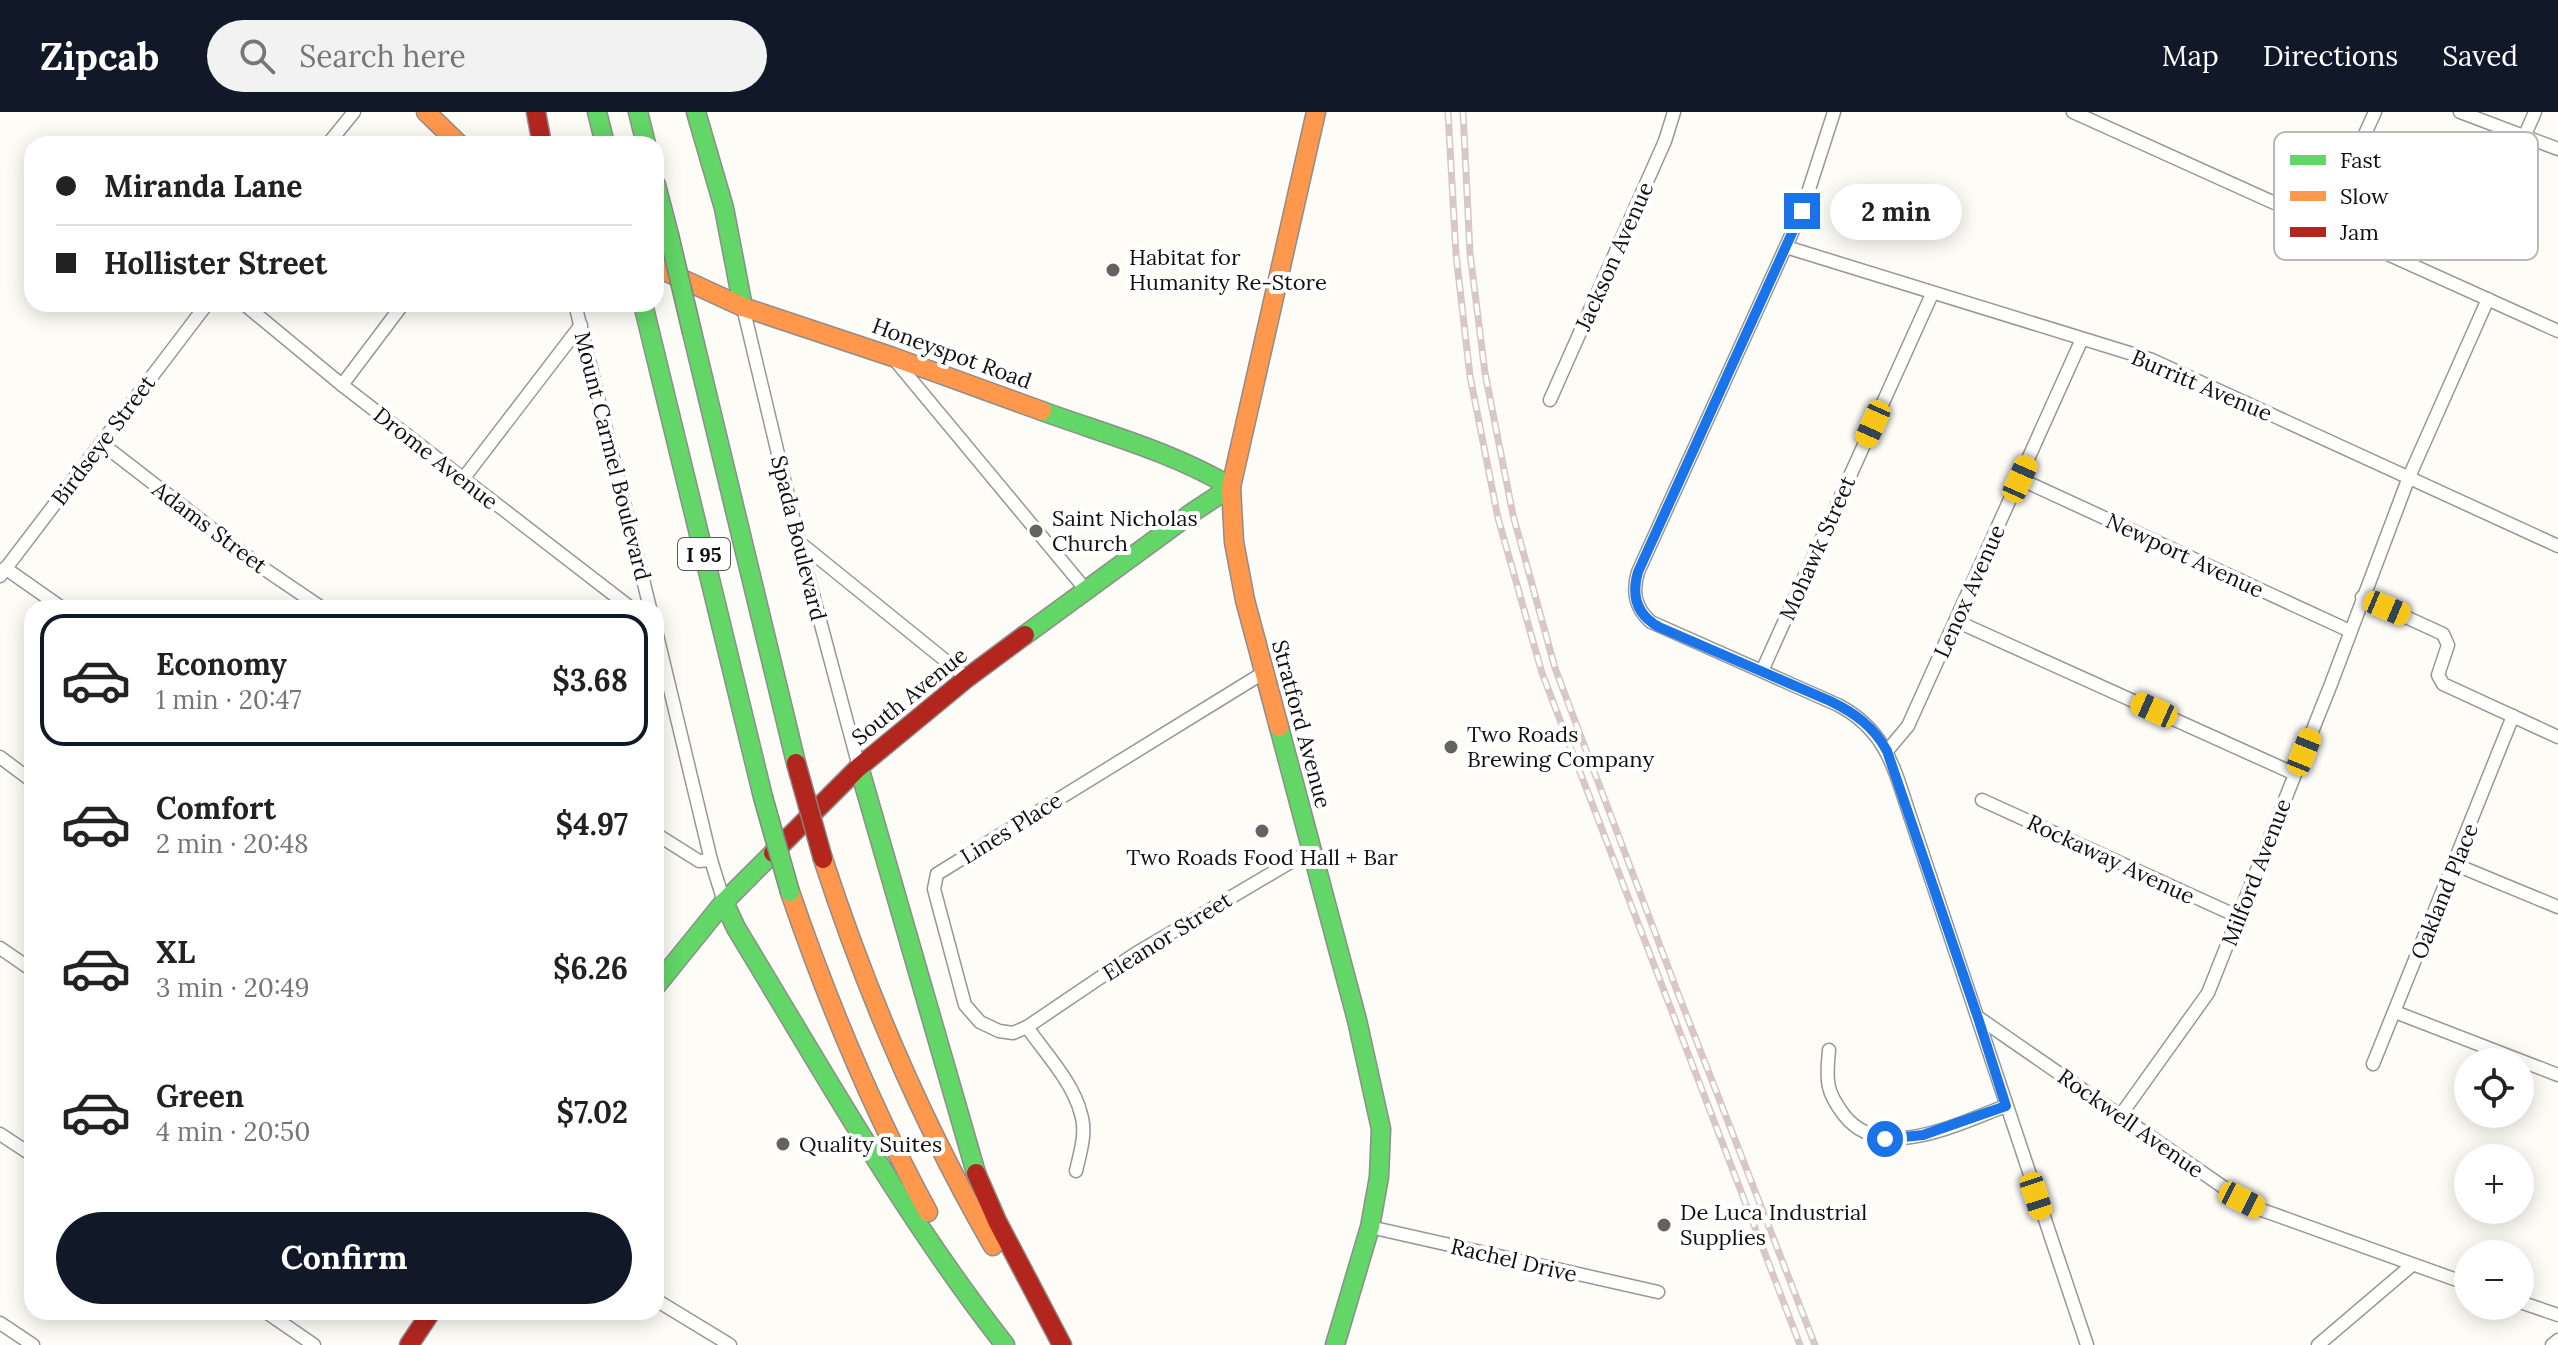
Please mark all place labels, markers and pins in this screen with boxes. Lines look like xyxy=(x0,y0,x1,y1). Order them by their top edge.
place label: Habitat for Humanity Re-Store xyxy=(1129,243,1327,296)
marker: Habitat for Humanity Re-Store xyxy=(1104,261,1122,279)
place label: Saint Nicholas Church xyxy=(1052,504,1198,557)
marker: Saint Nicholas Church xyxy=(1027,522,1045,540)
place label: Two Roads Brewing Company xyxy=(1467,720,1654,773)
marker: Two Roads Brewing Company xyxy=(1442,738,1460,756)
marker: Two Roads Food Hall + Bar xyxy=(1253,822,1271,840)
place label: Two Roads Food Hall + Bar xyxy=(1126,843,1398,871)
place label: Quality Suites xyxy=(799,1130,942,1158)
marker: Quality Suites xyxy=(774,1135,792,1153)
place label: De Luca Industrial Supplies xyxy=(1680,1198,1867,1251)
marker: De Luca Industrial Supplies xyxy=(1655,1216,1673,1234)

